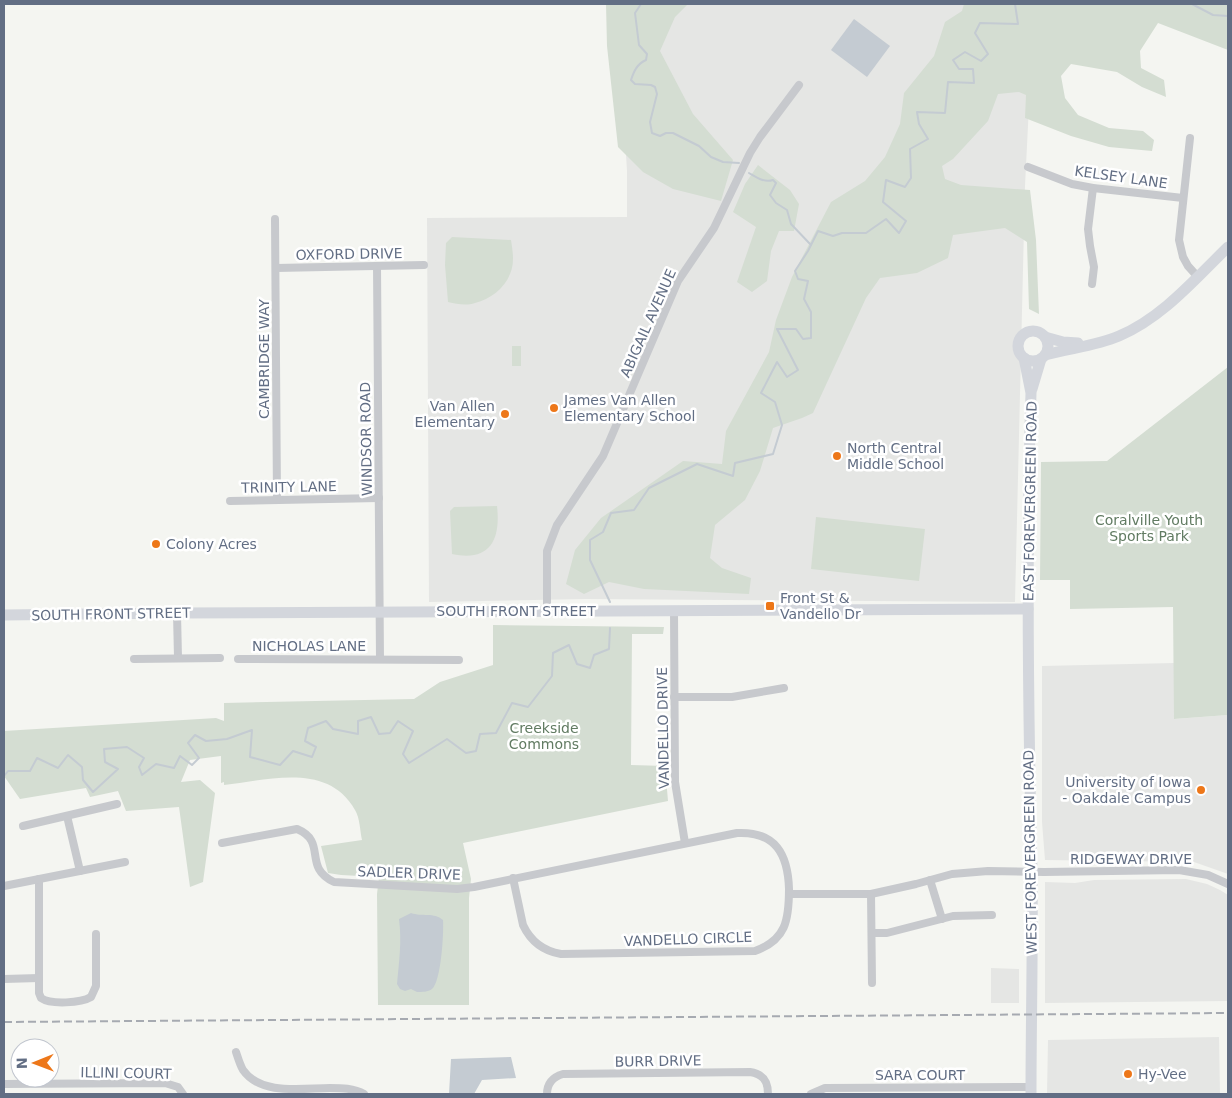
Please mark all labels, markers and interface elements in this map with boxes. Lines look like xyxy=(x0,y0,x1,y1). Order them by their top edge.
street label: KELSEY LANE xyxy=(1074,163,1168,191)
street label: OXFORD DRIVE xyxy=(295,245,403,263)
street label: ABIGAIL AVENUE xyxy=(617,266,679,380)
street label: CAMBRIDGE WAY xyxy=(256,299,272,419)
street label: WINDSOR ROAD xyxy=(357,382,375,496)
place label: James Van Allen Elementary School xyxy=(563,392,696,424)
place label: Van Allen Elementary xyxy=(414,398,495,430)
street label: EAST FOREVERGREEN ROAD xyxy=(1020,401,1040,601)
marker: James Van Allen Elementary School xyxy=(548,402,560,414)
marker: Van Allen Elementary xyxy=(499,408,511,420)
place label: North Central Middle School xyxy=(847,440,944,472)
marker: North Central Middle School xyxy=(831,450,843,462)
street label: TRINITY LANE xyxy=(240,478,337,496)
park label: Coralville Youth Sports Park xyxy=(1095,512,1203,544)
place label: Colony Acres xyxy=(166,536,257,552)
marker: Colony Acres xyxy=(150,538,162,550)
place label: Front St & Vandello Dr xyxy=(780,590,861,622)
marker: Front St & Vandello Dr xyxy=(764,600,776,612)
street label: SOUTH FRONT STREET xyxy=(436,603,596,619)
street label: SOUTH FRONT STREET xyxy=(31,605,191,623)
street label: NICHOLAS LANE xyxy=(252,638,366,654)
street label: VANDELLO DRIVE xyxy=(654,667,672,789)
park label: Creekside Commons xyxy=(509,720,579,752)
street label: WEST FOREVERGREEN ROAD xyxy=(1020,750,1040,954)
place label: University of Iowa - Oakdale Campus xyxy=(1062,774,1191,806)
marker: University of Iowa - Oakdale Campus xyxy=(1195,784,1207,796)
street label: RIDGEWAY DRIVE xyxy=(1070,851,1192,867)
street label: SADLER DRIVE xyxy=(357,863,461,883)
street label: VANDELLO CIRCLE xyxy=(624,929,752,949)
north arrow xyxy=(10,1038,60,1088)
street label: BURR DRIVE xyxy=(614,1052,702,1070)
text: N xyxy=(14,1057,30,1069)
street label: ILLINI COURT xyxy=(80,1064,172,1082)
place label: Hy-Vee xyxy=(1138,1066,1187,1082)
street label: SARA COURT xyxy=(875,1067,966,1083)
marker: Hy-Vee xyxy=(1122,1068,1134,1080)

